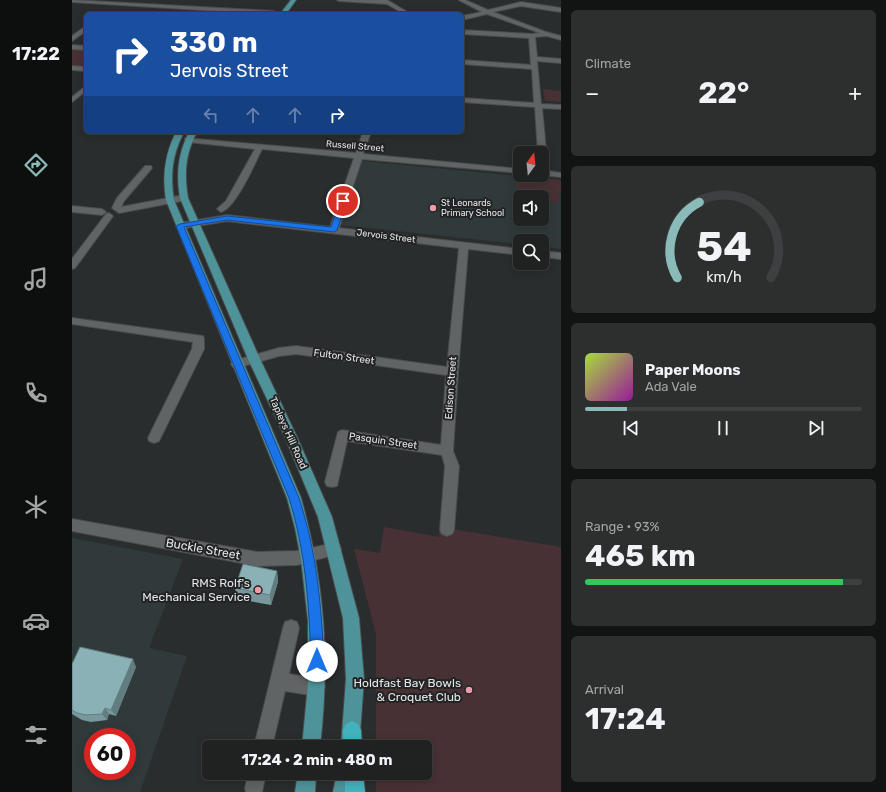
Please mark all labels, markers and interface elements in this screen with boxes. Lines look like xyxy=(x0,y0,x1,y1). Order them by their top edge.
text: 330 m xyxy=(170,26,258,59)
icon: right xyxy=(104,28,156,80)
text: 17:22 xyxy=(12,43,60,65)
text: Climate xyxy=(585,56,631,71)
text: Jervois Street xyxy=(170,60,288,82)
text: 22° xyxy=(698,75,749,111)
text: − xyxy=(585,80,599,107)
text: + xyxy=(848,80,862,107)
icon: left xyxy=(200,104,222,126)
icon: ahead xyxy=(242,104,264,126)
icon: ahead xyxy=(284,104,306,126)
icon: right xyxy=(326,104,348,126)
street label: Russell Street xyxy=(326,138,385,154)
north arrow xyxy=(513,146,549,182)
map controls xyxy=(513,146,549,270)
icon: directions xyxy=(22,151,50,179)
pin xyxy=(326,184,360,218)
icon: arrive xyxy=(332,190,354,212)
button: sound xyxy=(513,190,549,226)
place label: St Leonards Primary School xyxy=(441,198,504,218)
marker: St Leonards Primary School xyxy=(428,203,438,213)
text: 54 xyxy=(696,221,751,270)
street label: Jervois Street xyxy=(356,227,416,245)
button: search xyxy=(513,234,549,270)
icon: music xyxy=(22,265,50,293)
text: km/h xyxy=(706,268,741,285)
street label: Fulton Street xyxy=(313,347,375,367)
street label: Edison Street xyxy=(443,356,459,420)
text: Paper Moons xyxy=(645,361,741,379)
icon: phone xyxy=(22,379,50,407)
text: Ada Vale xyxy=(645,379,697,394)
street label: Tapleys Hill Road xyxy=(267,395,309,471)
icon: previous xyxy=(620,417,642,439)
icon: pause xyxy=(712,417,734,439)
icon: next xyxy=(805,417,827,439)
street label: Pasquin Street xyxy=(348,430,418,452)
icon: climate xyxy=(22,493,50,521)
text: Range · 93% xyxy=(585,519,659,534)
street label: Buckle Street xyxy=(165,536,242,562)
text: 465 km xyxy=(585,538,696,574)
place label: RMS Rolf's Mechanical Service xyxy=(142,576,250,604)
marker: RMS Rolf's Mechanical Service xyxy=(253,585,263,595)
icon: car xyxy=(22,607,50,635)
position arrow xyxy=(296,640,338,682)
place label: Holdfast Bay Bowls & Croquet Club xyxy=(353,676,461,704)
text: Arrival xyxy=(585,682,624,697)
marker: Holdfast Bay Bowls & Croquet Club xyxy=(464,685,474,695)
text: 17:24 xyxy=(585,701,666,737)
icon: filters xyxy=(22,721,50,749)
speed limit sign: 60 xyxy=(84,728,136,780)
text: 17:24 · 2 min · 480 m xyxy=(241,751,393,769)

